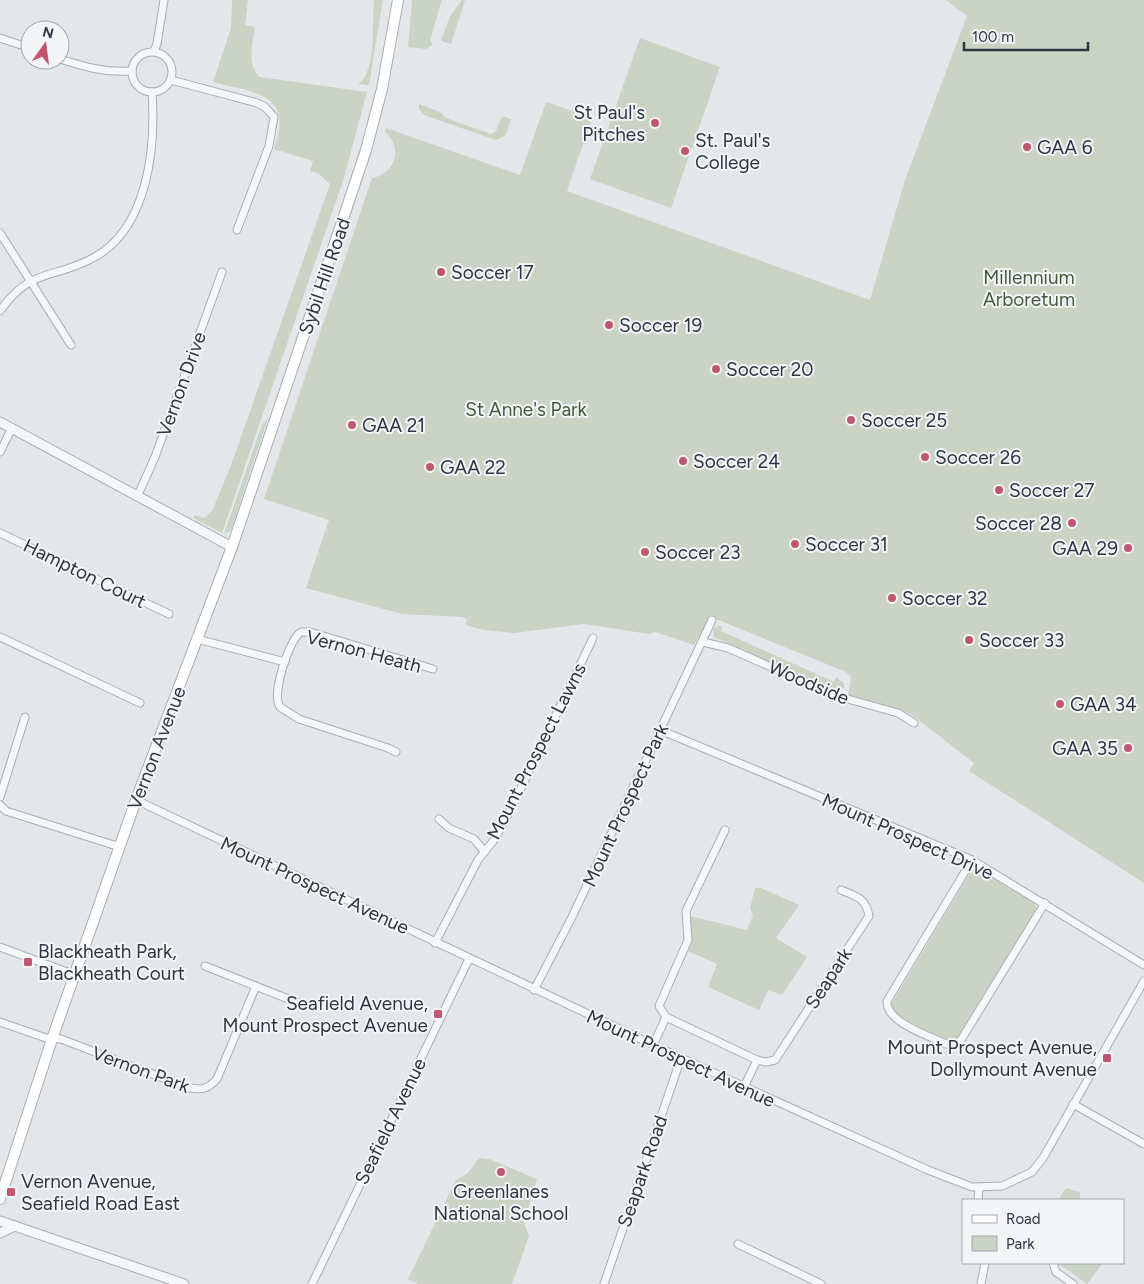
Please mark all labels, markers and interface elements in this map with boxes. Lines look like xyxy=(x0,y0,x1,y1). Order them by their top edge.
north arrow xyxy=(20,20,70,70)
scale bar xyxy=(964,20,1088,52)
text: N xyxy=(41,23,55,42)
text: 100 m xyxy=(972,28,1014,46)
place label: St Paul's Pitches xyxy=(574,101,645,146)
marker: St Paul's Pitches xyxy=(649,117,661,129)
place label: St. Paul's College xyxy=(695,129,771,174)
place label: GAA 6 xyxy=(1037,136,1093,159)
marker: GAA 6 xyxy=(1021,141,1033,153)
marker: St. Paul's College xyxy=(679,145,691,157)
street label: Sybil Hill Road xyxy=(294,215,355,337)
place label: Soccer 17 xyxy=(451,261,534,284)
marker: Soccer 17 xyxy=(435,266,447,278)
park label: Millennium Arboretum xyxy=(983,266,1075,311)
place label: Soccer 19 xyxy=(619,314,702,337)
marker: Soccer 19 xyxy=(603,319,615,331)
street label: Vernon Drive xyxy=(152,329,211,440)
place label: Soccer 20 xyxy=(726,358,814,381)
marker: Soccer 20 xyxy=(710,363,722,375)
park label: St Anne's Park xyxy=(465,398,588,421)
place label: Soccer 25 xyxy=(861,409,947,432)
place label: GAA 21 xyxy=(362,414,425,437)
marker: Soccer 25 xyxy=(845,414,857,426)
marker: GAA 21 xyxy=(346,419,358,431)
place label: Soccer 26 xyxy=(935,446,1021,469)
place label: Soccer 24 xyxy=(693,450,780,473)
marker: Soccer 26 xyxy=(919,451,931,463)
marker: Soccer 24 xyxy=(677,455,689,467)
place label: GAA 22 xyxy=(440,456,506,479)
marker: GAA 22 xyxy=(424,461,436,473)
place label: Soccer 27 xyxy=(1009,479,1095,502)
marker: Soccer 27 xyxy=(993,484,1005,496)
place label: Soccer 28 xyxy=(975,512,1062,535)
marker: Soccer 28 xyxy=(1066,517,1078,529)
place label: Soccer 31 xyxy=(805,533,888,556)
street label: Hampton Court xyxy=(20,534,150,613)
place label: GAA 29 xyxy=(1052,537,1118,560)
marker: Soccer 31 xyxy=(789,538,801,550)
place label: Soccer 23 xyxy=(655,541,741,564)
marker: GAA 29 xyxy=(1122,542,1134,554)
marker: Soccer 23 xyxy=(639,546,651,558)
place label: Soccer 32 xyxy=(902,587,988,610)
marker: Soccer 32 xyxy=(886,592,898,604)
street label: Vernon Heath xyxy=(304,625,424,678)
place label: Soccer 33 xyxy=(979,629,1064,652)
marker: Soccer 33 xyxy=(963,634,975,646)
street label: Woodside xyxy=(765,655,853,710)
street label: Mount Prospect Lawns xyxy=(482,659,591,843)
street label: Vernon Avenue xyxy=(122,683,191,813)
place label: GAA 34 xyxy=(1070,693,1137,716)
marker: GAA 34 xyxy=(1054,698,1066,710)
street label: Mount Prospect Park xyxy=(578,719,674,890)
place label: GAA 35 xyxy=(1052,737,1118,760)
marker: GAA 35 xyxy=(1122,742,1134,754)
street label: Mount Prospect Drive xyxy=(819,788,997,885)
street label: Mount Prospect Avenue xyxy=(217,832,413,939)
place label: Blackheath Park, Blackheath Court xyxy=(38,940,185,985)
street label: Seapark xyxy=(800,943,857,1013)
marker: Blackheath Park, Blackheath Court xyxy=(22,956,34,968)
place label: Seafield Avenue, Mount Prospect Avenue xyxy=(223,992,428,1037)
street label: Mount Prospect Avenue xyxy=(583,1005,779,1112)
marker: Seafield Avenue, Mount Prospect Avenue xyxy=(432,1008,444,1020)
place label: Mount Prospect Avenue, Dollymount Avenue xyxy=(887,1036,1097,1081)
street label: Vernon Park xyxy=(89,1041,194,1098)
marker: Mount Prospect Avenue, Dollymount Avenue xyxy=(1101,1052,1113,1064)
street label: Seafield Avenue xyxy=(350,1054,431,1188)
street label: Seapark Road xyxy=(613,1112,672,1230)
marker: Greenlanes National School xyxy=(495,1166,507,1178)
place label: Vernon Avenue, Seafield Road East xyxy=(21,1170,180,1215)
place label: Greenlanes National School xyxy=(434,1180,568,1225)
marker: Vernon Avenue, Seafield Road East xyxy=(5,1186,17,1198)
legend xyxy=(962,1199,1124,1264)
text: Road xyxy=(1006,1210,1041,1228)
text: Park xyxy=(1006,1235,1035,1253)

